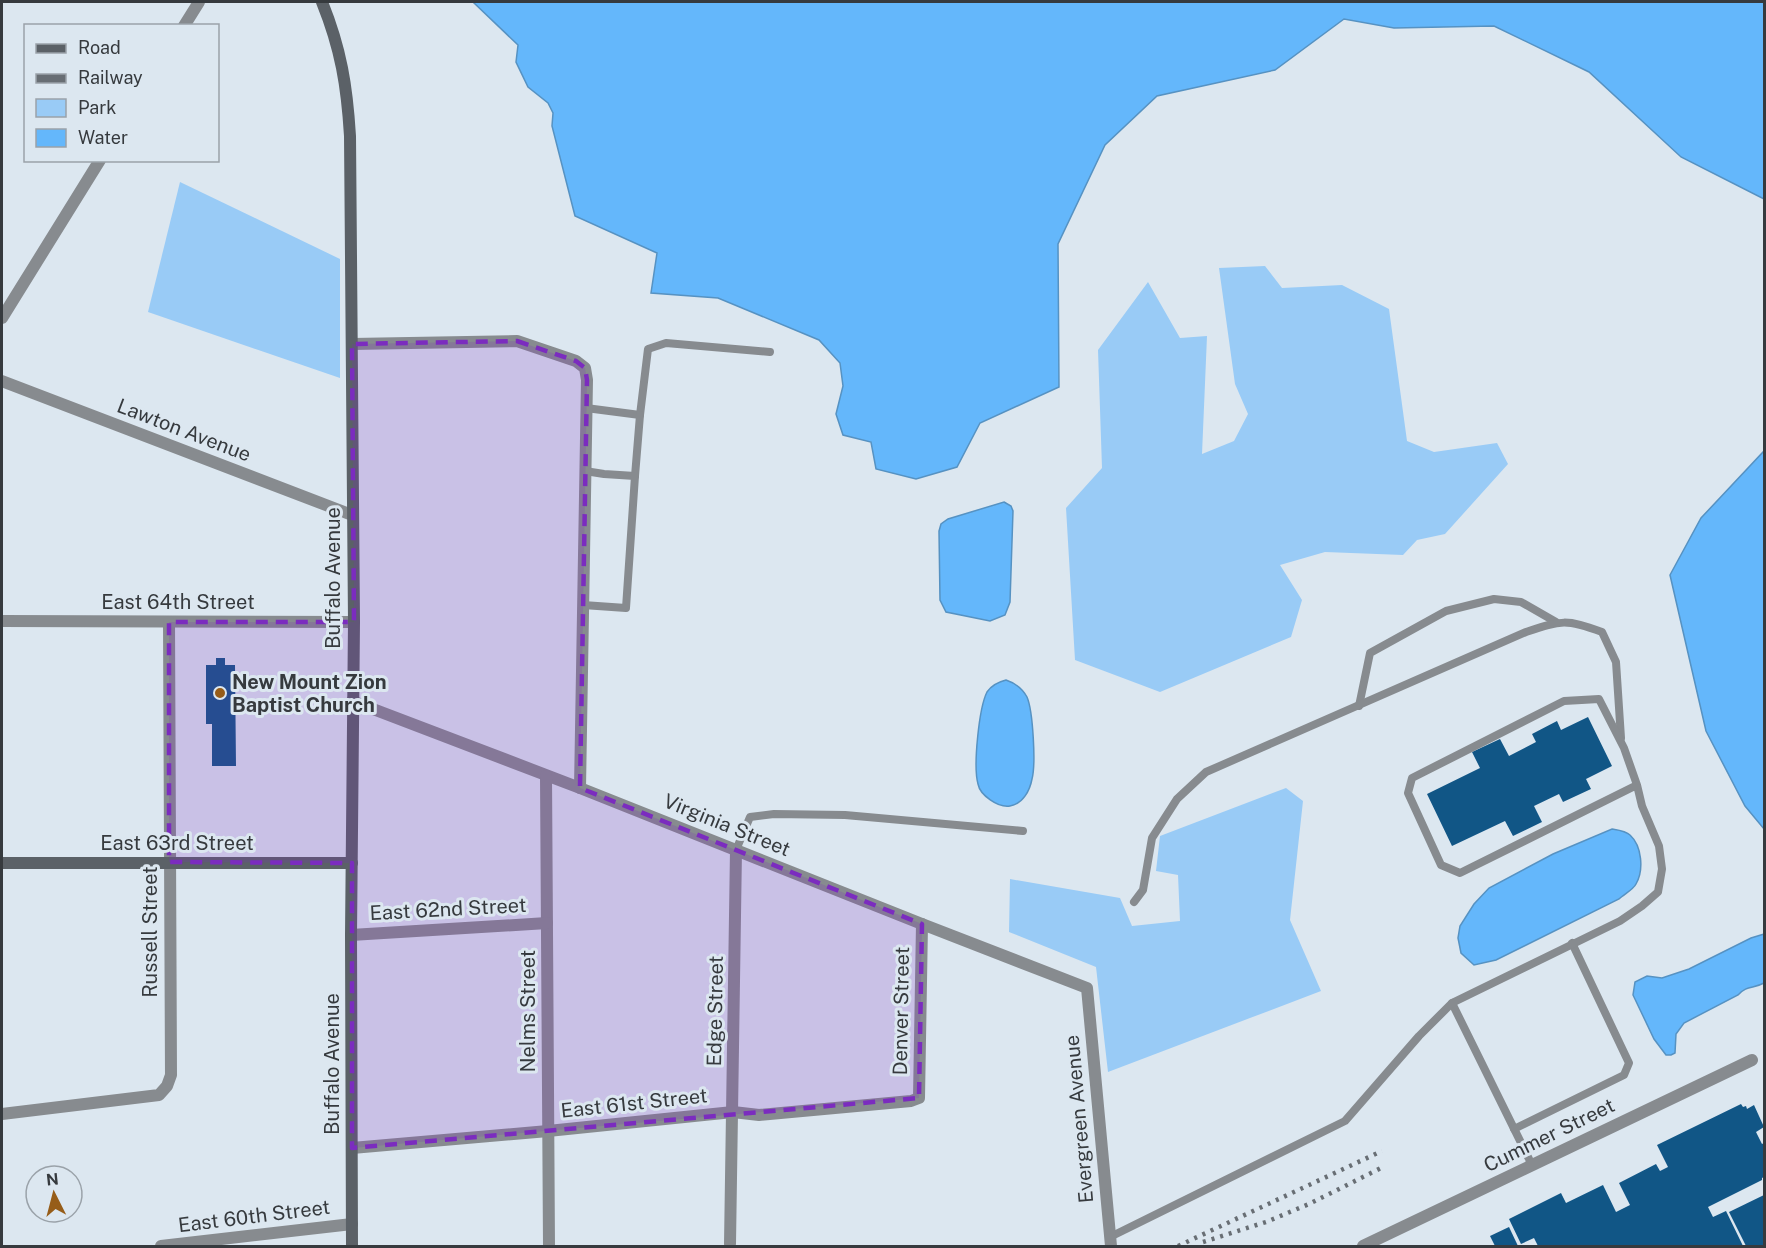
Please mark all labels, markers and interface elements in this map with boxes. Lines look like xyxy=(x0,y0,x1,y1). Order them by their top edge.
legend xyxy=(24,24,219,162)
text: Road xyxy=(78,37,121,58)
text: Railway xyxy=(78,67,143,88)
text: Park xyxy=(78,97,116,118)
text: Water xyxy=(78,127,128,148)
street label: Lawton Avenue xyxy=(114,393,254,467)
street label: Buffalo Avenue xyxy=(321,507,345,649)
street label: East 64th Street xyxy=(101,590,255,614)
place label: New Mount Zion Baptist Church xyxy=(232,670,387,717)
marker: New Mount Zion Baptist Church xyxy=(213,686,227,700)
street label: Virginia Street xyxy=(660,789,794,861)
street label: East 63rd Street xyxy=(100,831,254,855)
street label: Russell Street xyxy=(138,866,162,998)
street label: East 62nd Street xyxy=(369,893,527,925)
street label: Denver Street xyxy=(888,946,914,1076)
street label: Nelms Street xyxy=(516,950,540,1072)
street label: Edge Street xyxy=(702,955,728,1067)
street label: Buffalo Avenue xyxy=(320,993,344,1135)
street label: Evergreen Avenue xyxy=(1060,1034,1098,1204)
street label: East 61st Street xyxy=(559,1083,709,1123)
street label: Cummer Street xyxy=(1480,1093,1618,1177)
north arrow xyxy=(24,1164,84,1224)
text: N xyxy=(45,1169,60,1190)
street label: East 60th Street xyxy=(177,1195,331,1237)

